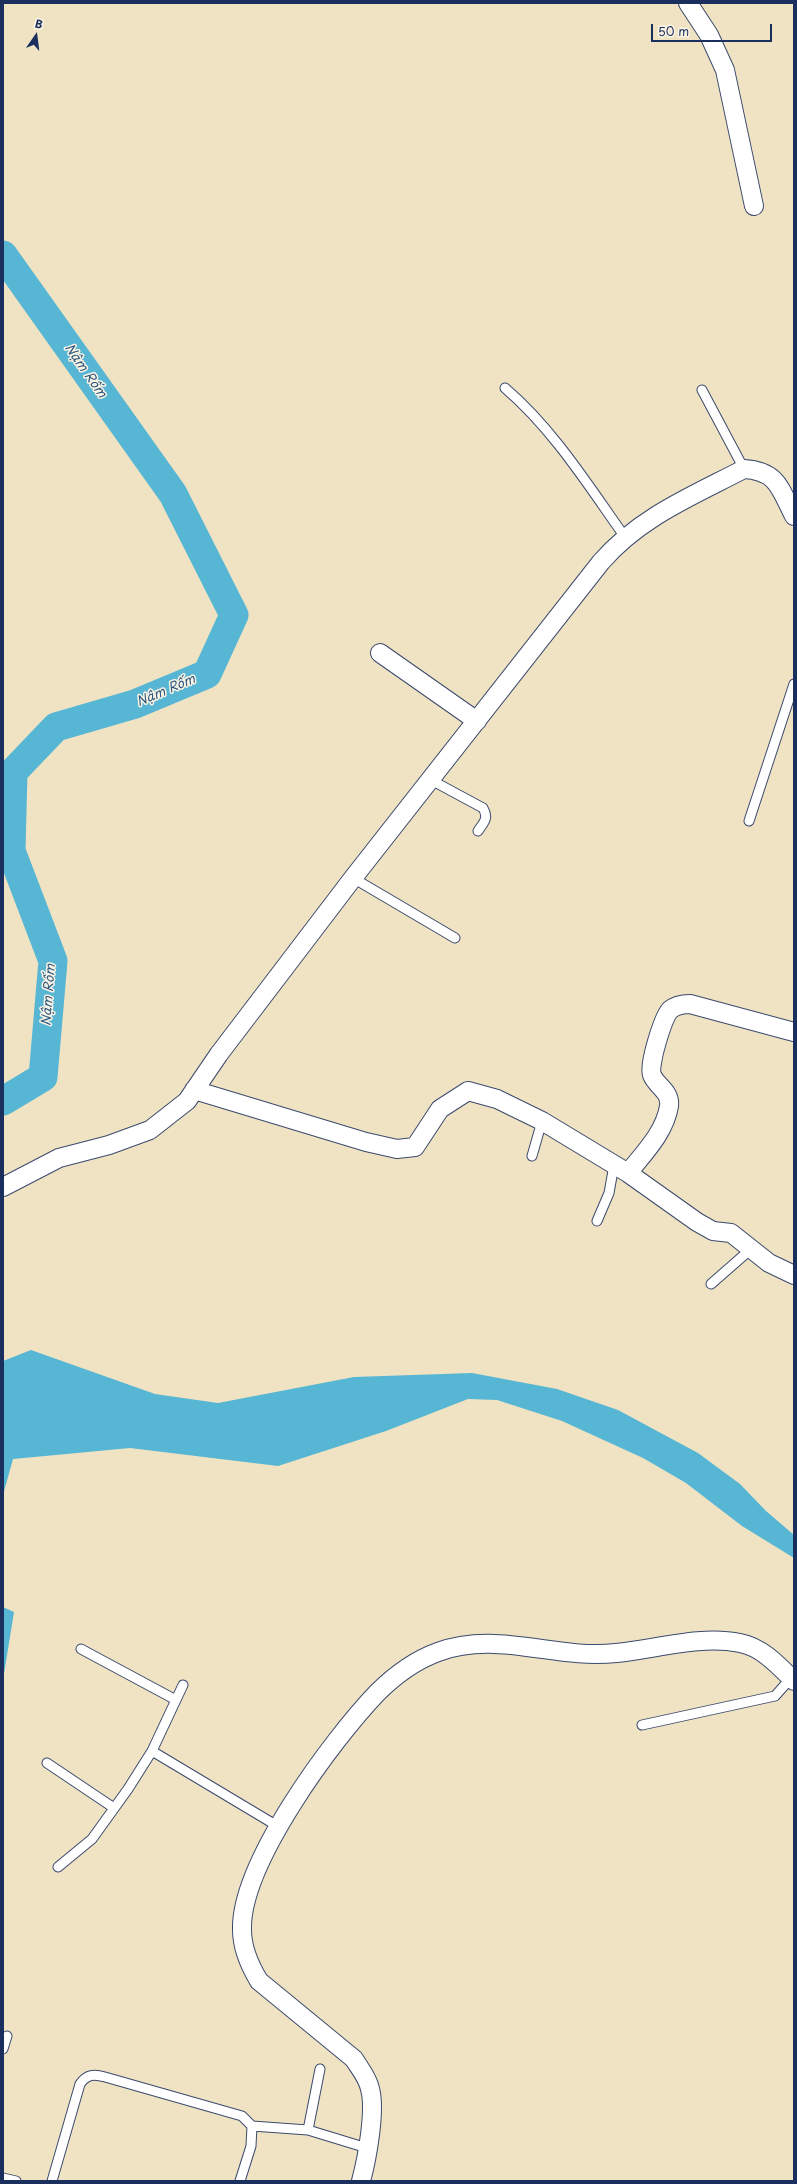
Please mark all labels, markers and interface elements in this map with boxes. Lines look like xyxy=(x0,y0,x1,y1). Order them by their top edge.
text: B xyxy=(33,15,45,33)
north arrow xyxy=(16,16,56,56)
scale bar xyxy=(653,16,774,42)
text: 50 m xyxy=(658,22,689,40)
water label: Nậm Rốm xyxy=(61,341,109,401)
water label: Nậm Rốm xyxy=(134,672,198,710)
water label: Nậm Rốm xyxy=(39,963,59,1027)

